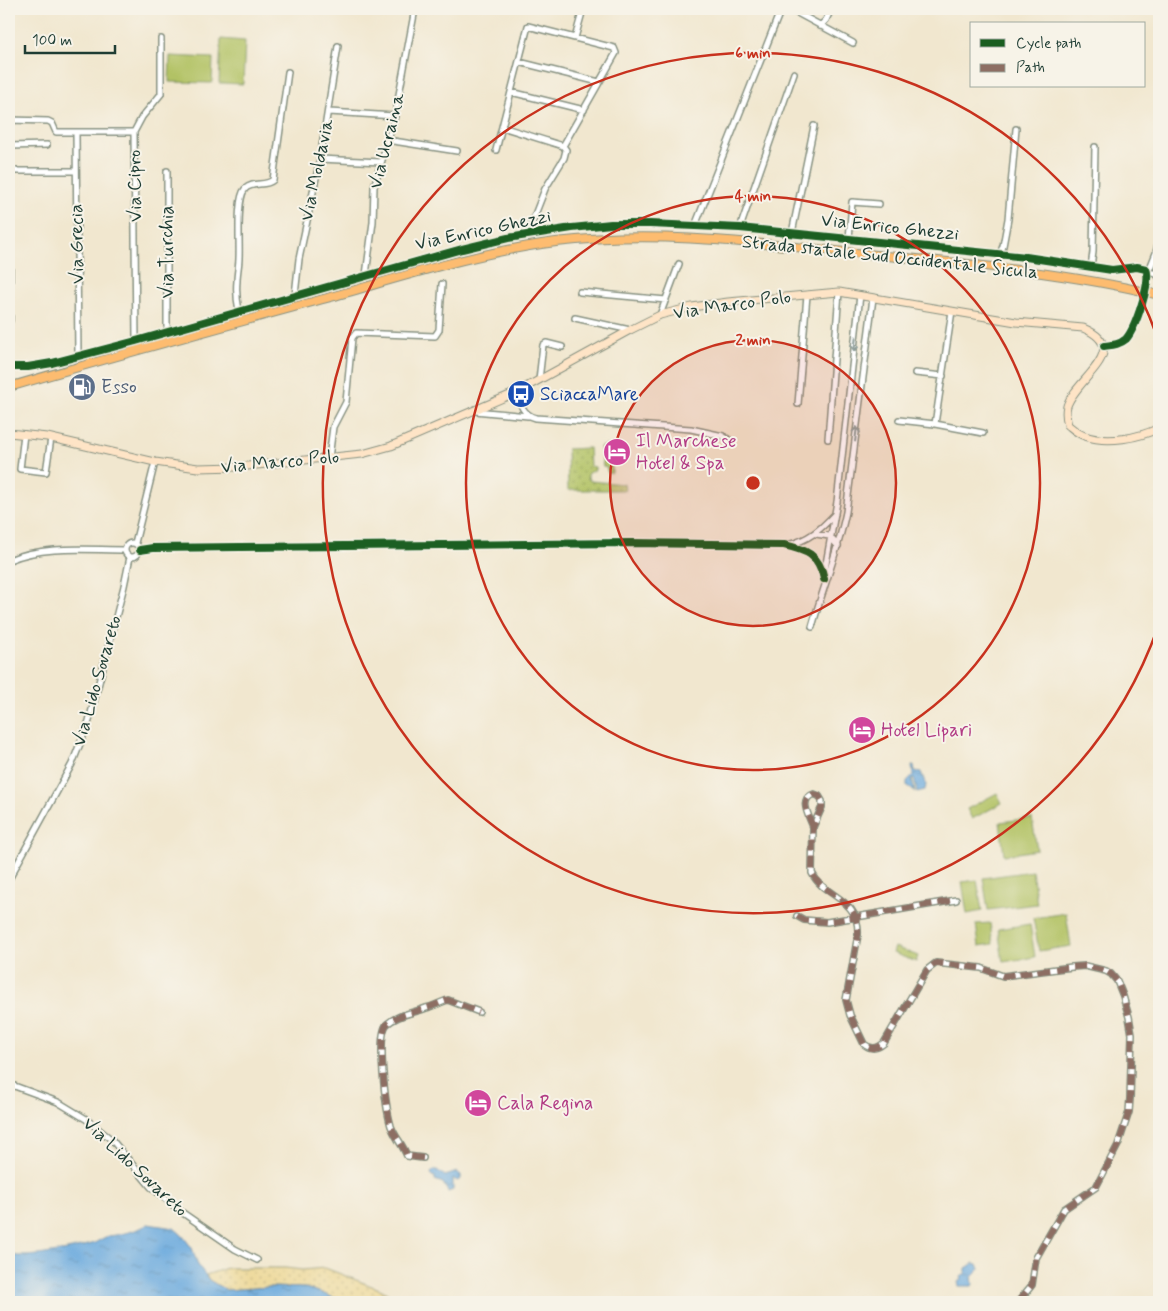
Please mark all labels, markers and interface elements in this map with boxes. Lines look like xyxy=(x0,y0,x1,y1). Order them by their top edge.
scale bar xyxy=(25,22,115,54)
legend xyxy=(970,22,1146,88)
text: 100 m xyxy=(32,31,72,51)
text: Cycle path xyxy=(1016,34,1081,54)
text: 6 min xyxy=(735,44,771,64)
text: Path xyxy=(1016,58,1045,78)
street label: Via Ucraina xyxy=(363,90,411,192)
street label: Via Moldavia xyxy=(294,116,340,223)
street label: Via Cipro xyxy=(122,150,148,222)
text: 4 min xyxy=(735,187,771,207)
street label: Via Enrico Ghezzi xyxy=(413,203,553,257)
street label: Via Grecia xyxy=(64,204,90,284)
street label: Via Turchia xyxy=(155,205,180,299)
street label: Via Enrico Ghezzi xyxy=(820,207,960,247)
street label: Strada statale Sud Occidentale Sicula xyxy=(741,229,1039,285)
street label: Via Marco Polo xyxy=(671,284,793,326)
text: 2 min xyxy=(735,331,771,351)
one-way arrow xyxy=(850,336,860,352)
fuel station icon: Esso xyxy=(67,372,97,402)
place label: Esso xyxy=(101,375,137,400)
bus stop icon: SciaccaMare xyxy=(506,379,536,409)
place label: SciaccaMare xyxy=(540,382,639,407)
one-way arrow xyxy=(851,426,861,442)
place label: Il Marchese Hotel & Spa xyxy=(636,429,737,476)
hotel icon: Il Marchese Hotel & Spa xyxy=(602,437,632,467)
street label: Via Marco Polo xyxy=(220,444,340,480)
centre of rings xyxy=(744,474,762,492)
street label: Via Lido Sovareto xyxy=(66,612,128,750)
hotel icon: Hotel Lipari xyxy=(847,715,877,745)
place label: Hotel Lipari xyxy=(881,718,972,743)
hotel icon: Cala Regina xyxy=(463,1088,493,1118)
place label: Cala Regina xyxy=(497,1091,593,1117)
street label: Via Lido Sovareto xyxy=(77,1112,193,1222)

